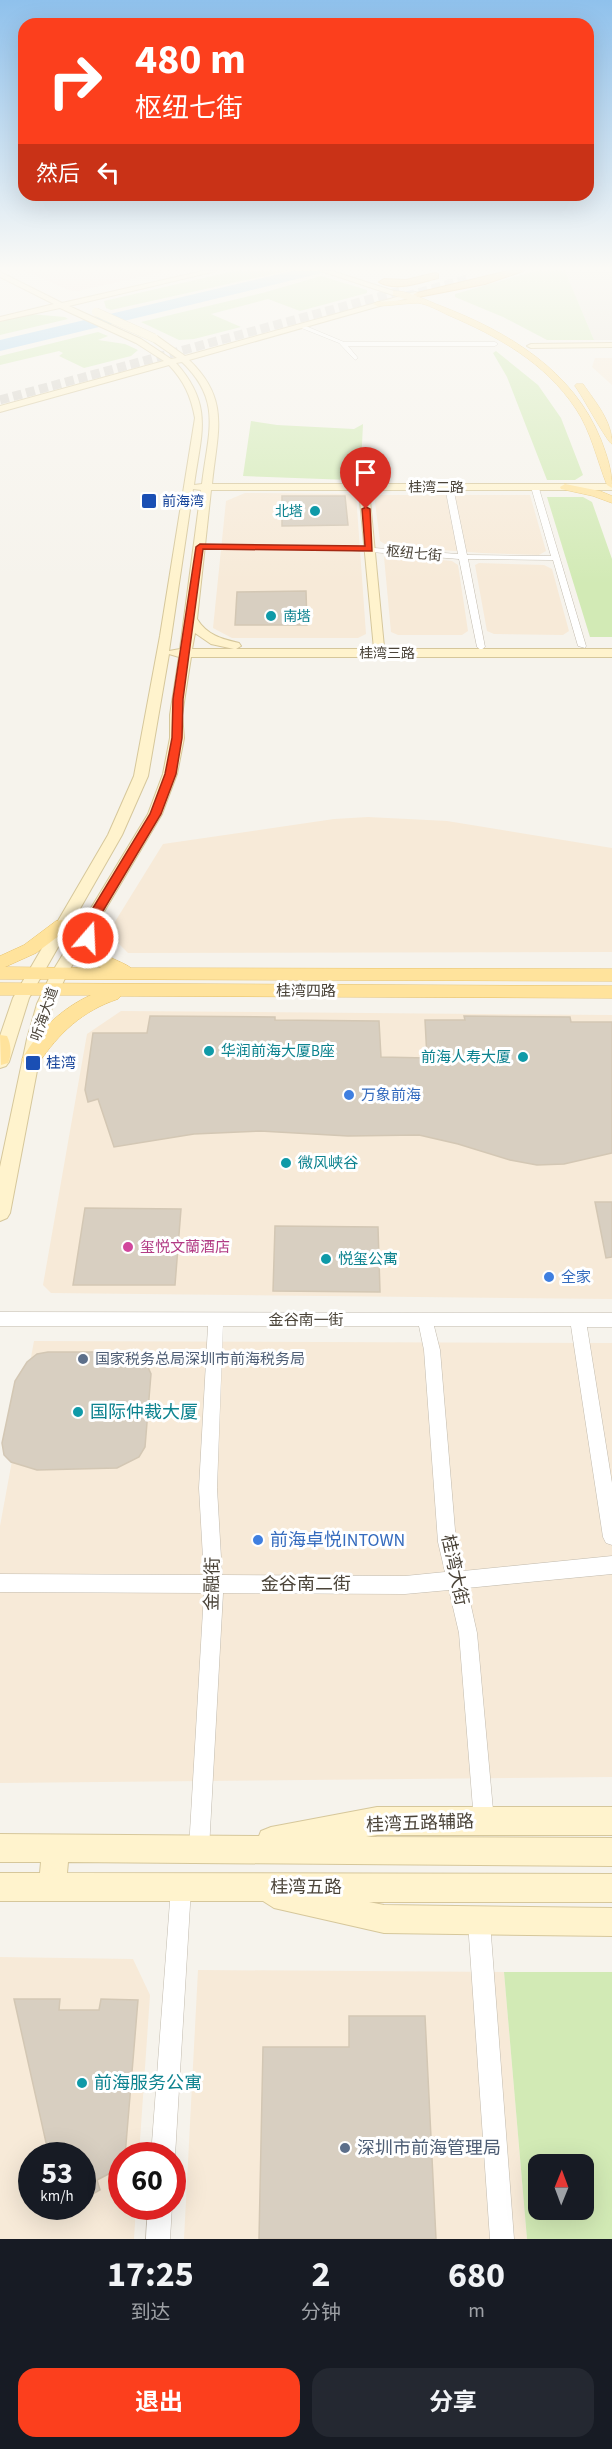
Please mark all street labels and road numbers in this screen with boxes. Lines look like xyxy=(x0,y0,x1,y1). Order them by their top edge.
street label: 桂湾二路 xyxy=(408,478,464,498)
street label: 枢纽七街 xyxy=(385,542,443,566)
street label: 桂湾三路 xyxy=(359,644,415,664)
street label: 桂湾四路 xyxy=(276,981,336,1002)
street label: 听海大道 xyxy=(26,985,64,1044)
street label: 金谷南一街 xyxy=(268,1310,344,1331)
street label: 桂湾大街 xyxy=(435,1532,474,1608)
street label: 金融街 xyxy=(200,1557,225,1611)
street label: 金谷南二街 xyxy=(261,1572,351,1597)
street label: 桂湾五路辅路 xyxy=(366,1809,474,1838)
street label: 桂湾五路 xyxy=(270,1875,342,1900)

